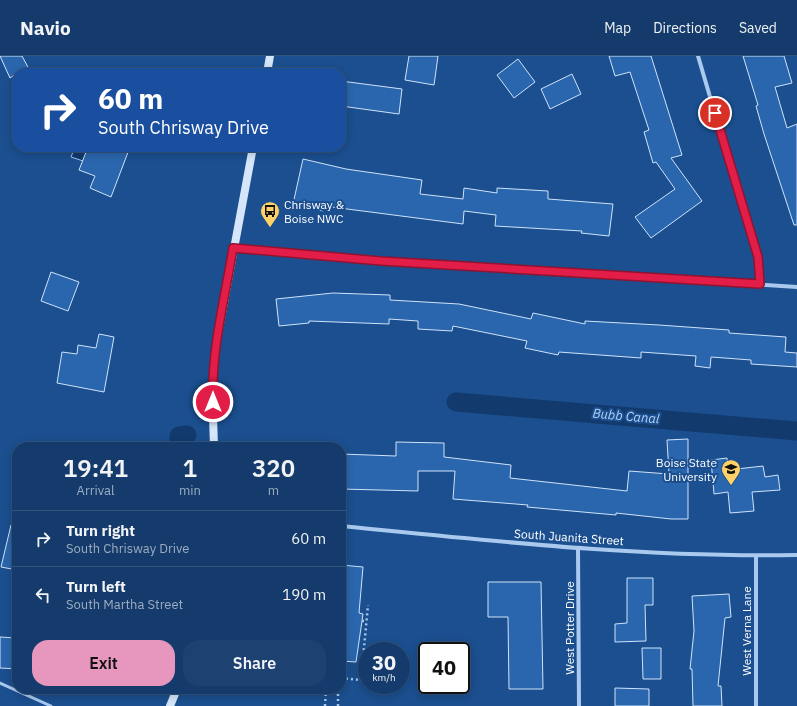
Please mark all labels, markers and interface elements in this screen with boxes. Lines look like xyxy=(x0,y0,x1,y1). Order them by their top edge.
text: Navio xyxy=(20,16,71,40)
text: Map xyxy=(604,19,631,37)
text: Directions xyxy=(653,19,717,37)
text: Saved xyxy=(739,19,777,37)
text: 60 m xyxy=(98,80,163,117)
icon: right xyxy=(32,84,84,136)
pin xyxy=(698,96,732,130)
icon: arrive xyxy=(704,102,726,124)
text: South Chrisway Drive xyxy=(98,116,269,139)
place label: Chrisway & Boise NWC xyxy=(284,197,345,226)
bus stop icon: Chrisway & Boise NWC xyxy=(259,200,281,228)
position arrow xyxy=(192,381,234,423)
water label: Bubb Canal xyxy=(592,405,661,427)
text: 19:41 xyxy=(63,452,128,484)
text: 1 xyxy=(183,452,197,484)
text: 320 xyxy=(252,452,295,484)
place label: Boise State University xyxy=(656,455,717,484)
school or university icon: Boise State University xyxy=(720,458,742,486)
text: Arrival xyxy=(77,482,114,499)
text: min xyxy=(179,482,201,499)
text: m xyxy=(268,482,279,499)
text: Turn right xyxy=(66,521,135,540)
street label: South Juanita Street xyxy=(514,526,624,548)
icon: right xyxy=(32,528,54,550)
text: 60 m xyxy=(291,529,326,548)
text: South Chrisway Drive xyxy=(66,540,189,557)
text: Turn left xyxy=(66,577,126,596)
street label: West Potter Drive xyxy=(562,581,577,675)
icon: left xyxy=(32,584,54,606)
text: 190 m xyxy=(282,585,326,604)
street label: West Verna Lane xyxy=(739,586,754,676)
text: South Martha Street xyxy=(66,596,183,613)
button: Exit xyxy=(32,640,175,686)
button: Share xyxy=(183,640,326,686)
speed limit sign: 40 xyxy=(418,642,470,694)
text: 30 xyxy=(372,649,396,676)
text: km/h xyxy=(372,671,396,684)

